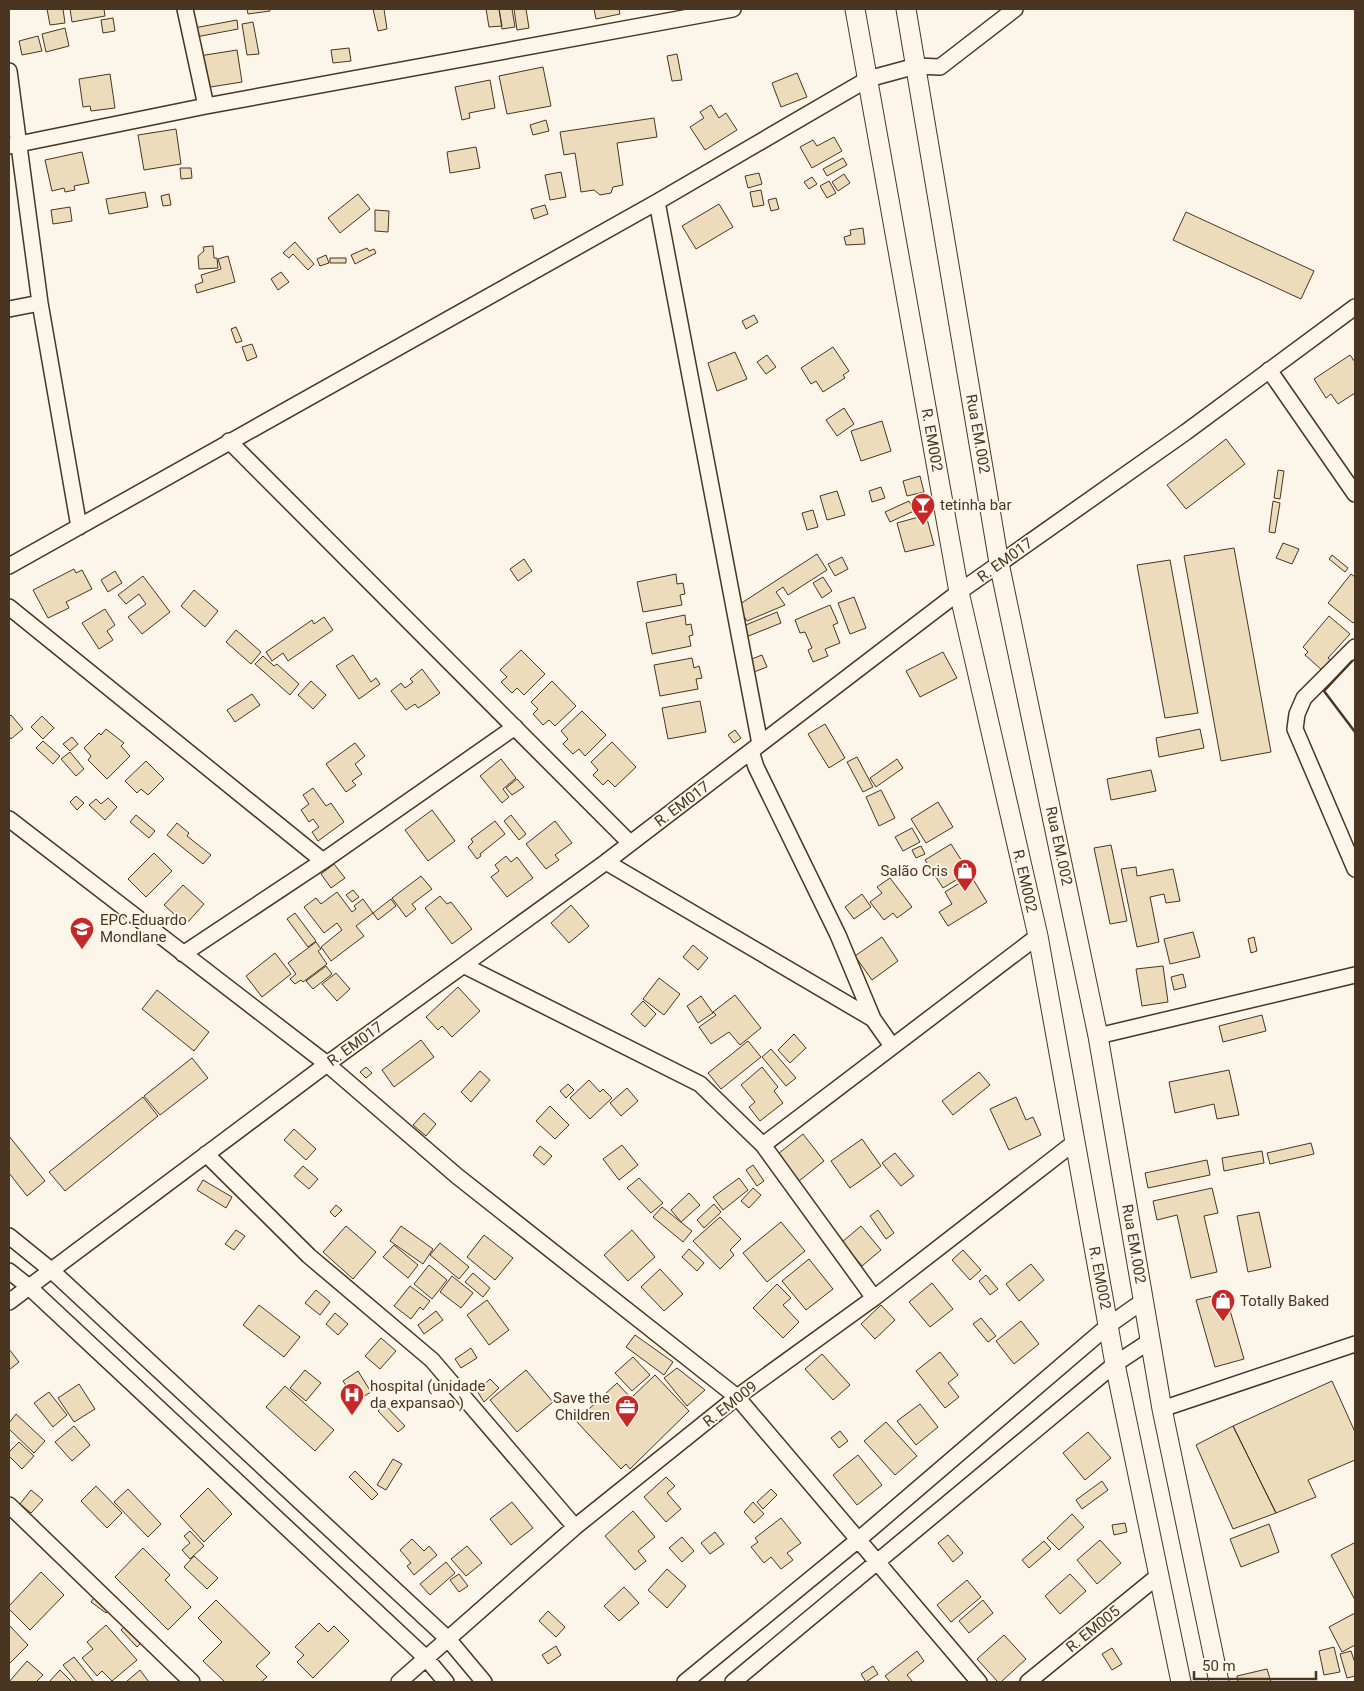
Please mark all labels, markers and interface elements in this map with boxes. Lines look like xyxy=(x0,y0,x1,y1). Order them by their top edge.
street label: Rua EM.002 xyxy=(962,393,994,475)
street label: R. EM002 xyxy=(918,407,946,473)
bar icon: tetinha bar xyxy=(910,492,936,526)
place label: tetinha bar xyxy=(940,496,1012,514)
street label: R. EM017 xyxy=(974,534,1036,586)
street label: R. EM017 xyxy=(651,778,713,830)
street label: Rua EM.002 xyxy=(1042,805,1076,887)
street label: R. EM002 xyxy=(1009,848,1041,914)
shop icon: Salão Cris xyxy=(952,858,978,892)
place label: Salão Cris xyxy=(881,862,948,880)
place label: EPC Eduardo Mondlane xyxy=(100,911,187,946)
school or university icon: EPC Eduardo Mondlane xyxy=(69,916,95,950)
street label: R. EM017 xyxy=(324,1018,386,1070)
street label: Rua EM.002 xyxy=(1118,1203,1150,1285)
street label: R. EM002 xyxy=(1085,1245,1115,1311)
shop icon: Totally Baked xyxy=(1210,1288,1236,1322)
place label: Totally Baked xyxy=(1240,1292,1329,1310)
place label: hospital (unidade da expansao ) xyxy=(370,1377,485,1412)
street label: R. EM009 xyxy=(699,1377,761,1431)
hospital icon: hospital (unidade da expansao ) xyxy=(339,1382,365,1416)
place label: Save the Children xyxy=(553,1389,610,1424)
office icon: Save the Children xyxy=(614,1394,640,1428)
street label: R. EM005 xyxy=(1063,1602,1123,1656)
scale bar xyxy=(1194,1648,1316,1680)
text: 50 m xyxy=(1202,1657,1236,1675)

